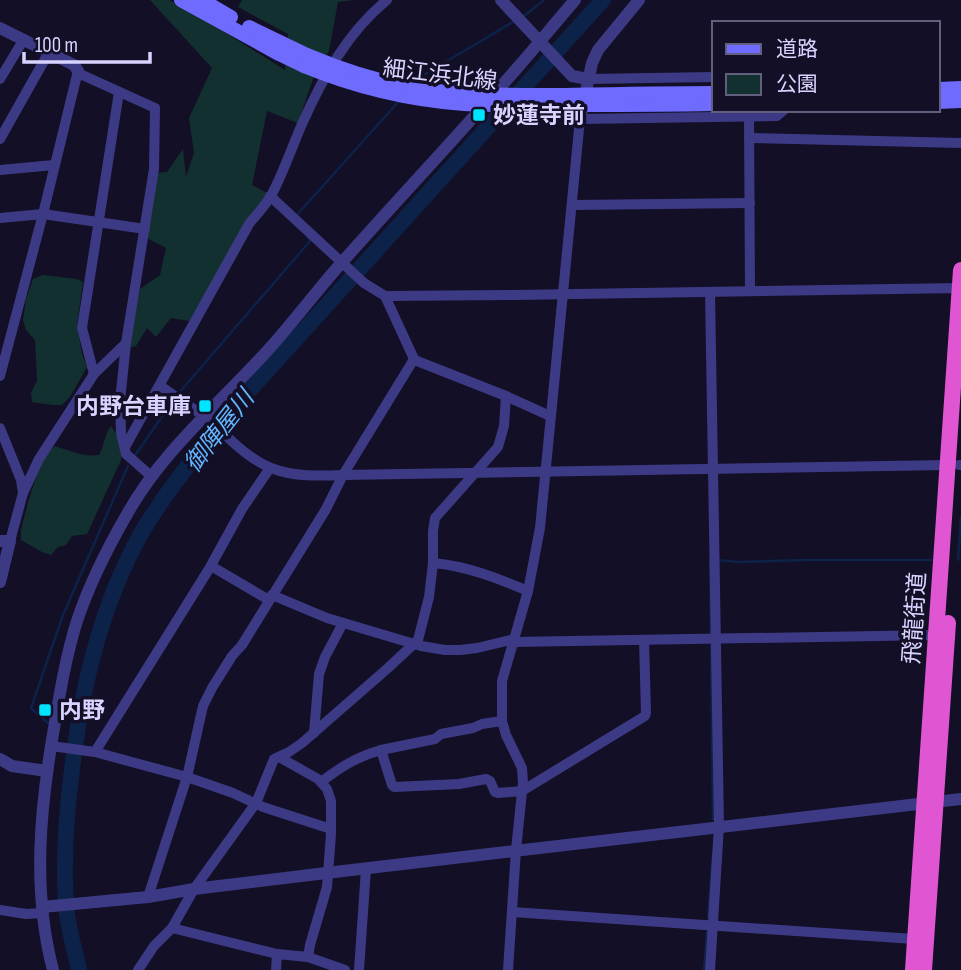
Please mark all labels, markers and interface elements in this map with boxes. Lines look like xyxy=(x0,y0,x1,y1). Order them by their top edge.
scale bar xyxy=(24,21,150,65)
legend xyxy=(712,21,940,112)
text: 100 m xyxy=(35,33,78,58)
text: 道路 xyxy=(776,37,818,62)
street label: 細江浜北線 xyxy=(381,54,499,96)
text: 公園 xyxy=(776,72,818,97)
place label: 妙蓮寺前 xyxy=(493,102,585,130)
marker: 妙蓮寺前 xyxy=(471,107,487,123)
water label: 御陣屋川 xyxy=(178,382,262,478)
place label: 内野台車庫 xyxy=(76,393,191,421)
marker: 内野台車庫 xyxy=(197,398,213,414)
street label: 飛龍街道 xyxy=(898,571,932,665)
place label: 内野 xyxy=(59,697,105,725)
marker: 内野 xyxy=(37,702,53,718)

